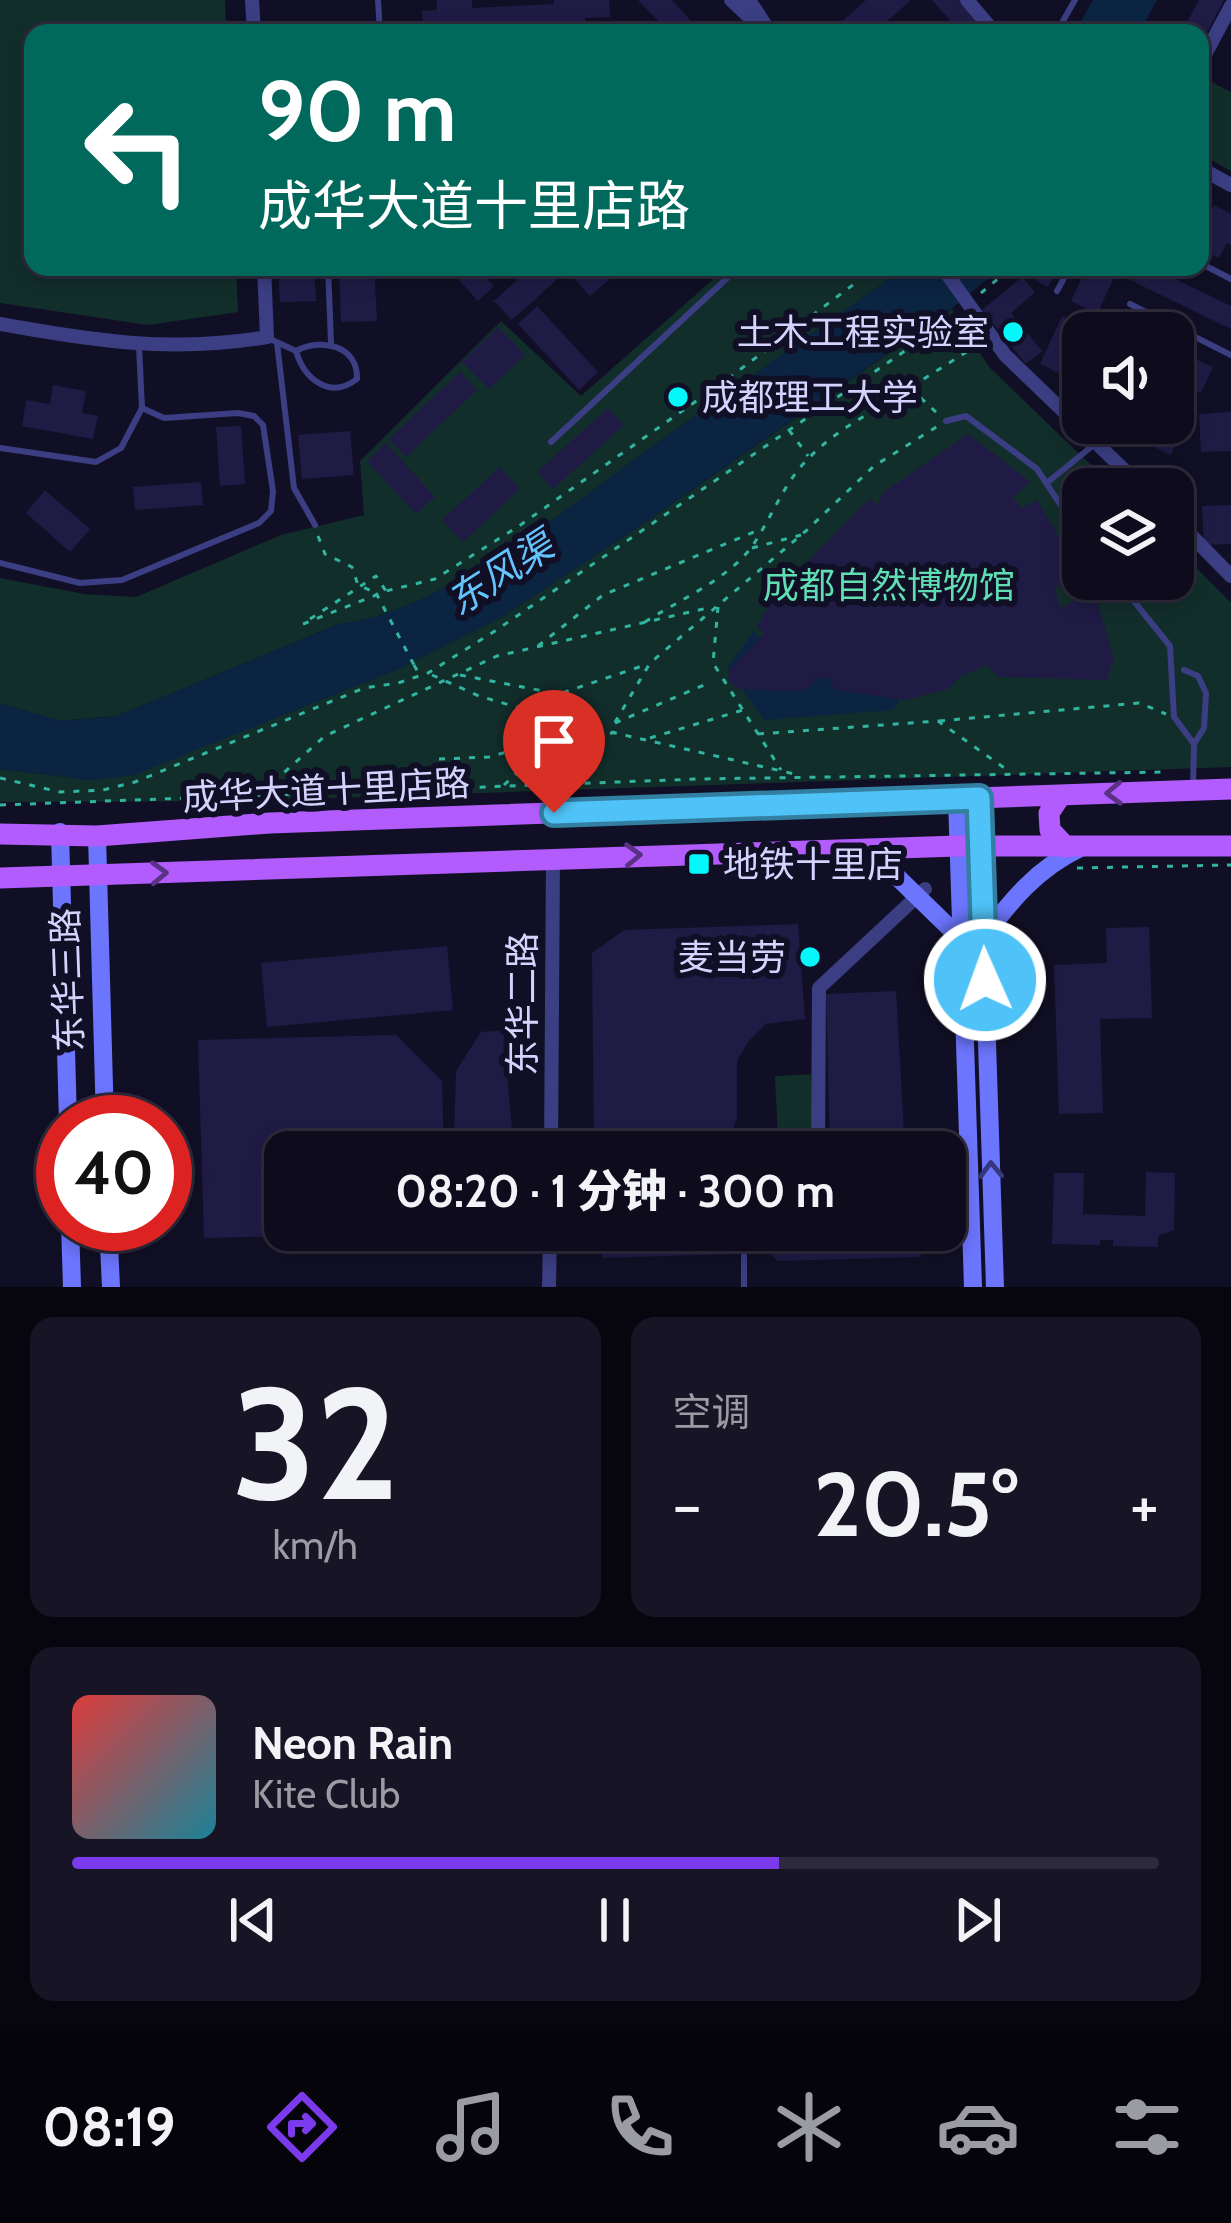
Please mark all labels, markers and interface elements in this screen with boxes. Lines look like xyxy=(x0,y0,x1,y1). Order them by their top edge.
text: 90 m xyxy=(258,60,456,162)
icon: left xyxy=(60,72,216,228)
text: 成华大道十里店路 xyxy=(258,173,690,239)
place label: 土木工程实验室 xyxy=(737,310,989,354)
map controls xyxy=(1062,312,1194,600)
button: sound xyxy=(1062,312,1194,444)
marker: 土木工程实验室 xyxy=(1000,319,1026,345)
place label: 成都理工大学 xyxy=(702,375,918,419)
marker: 成都理工大学 xyxy=(665,384,691,410)
button: layers xyxy=(1062,468,1194,600)
water label: 东风渠 xyxy=(438,518,566,625)
park label: 成都自然博物馆 xyxy=(763,563,1015,607)
pin xyxy=(503,690,605,813)
icon: arrive xyxy=(521,708,587,774)
street label: 成华大道十里店路 xyxy=(181,760,471,820)
one-way arrow xyxy=(1104,780,1123,806)
one-way arrow xyxy=(624,842,643,868)
place label: 地铁十里店 xyxy=(723,842,903,886)
marker: 地铁十里店 xyxy=(686,851,712,877)
one-way arrow xyxy=(150,860,169,886)
street label: 东华三路 xyxy=(43,907,91,1053)
position arrow xyxy=(922,917,1048,1043)
street label: 东华二路 xyxy=(500,932,544,1076)
place label: 麦当劳 xyxy=(678,935,786,979)
marker: 麦当劳 xyxy=(797,944,823,970)
speed limit sign: 40 xyxy=(36,1095,192,1251)
one-way arrow xyxy=(979,1160,1005,1179)
text: 08:20 · 1 分钟 · 300 m xyxy=(395,1164,835,1218)
text: 32 xyxy=(232,1348,399,1538)
text: 空调 xyxy=(673,1388,751,1436)
text: 20.5° xyxy=(814,1449,1018,1559)
text: − xyxy=(673,1464,702,1545)
text: + xyxy=(1130,1464,1159,1545)
text: km/h xyxy=(273,1521,358,1569)
text: Neon Rain xyxy=(252,1716,453,1770)
text: Kite Club xyxy=(252,1770,400,1818)
icon: previous xyxy=(220,1887,286,1953)
icon: pause xyxy=(582,1887,648,1953)
icon: next xyxy=(945,1887,1011,1953)
icon: directions xyxy=(260,2085,344,2169)
icon: music xyxy=(429,2085,513,2169)
icon: phone xyxy=(598,2085,682,2169)
icon: climate xyxy=(767,2085,851,2169)
icon: car xyxy=(936,2085,1020,2169)
icon: filters xyxy=(1105,2085,1189,2169)
text: 08:19 xyxy=(42,2094,175,2160)

